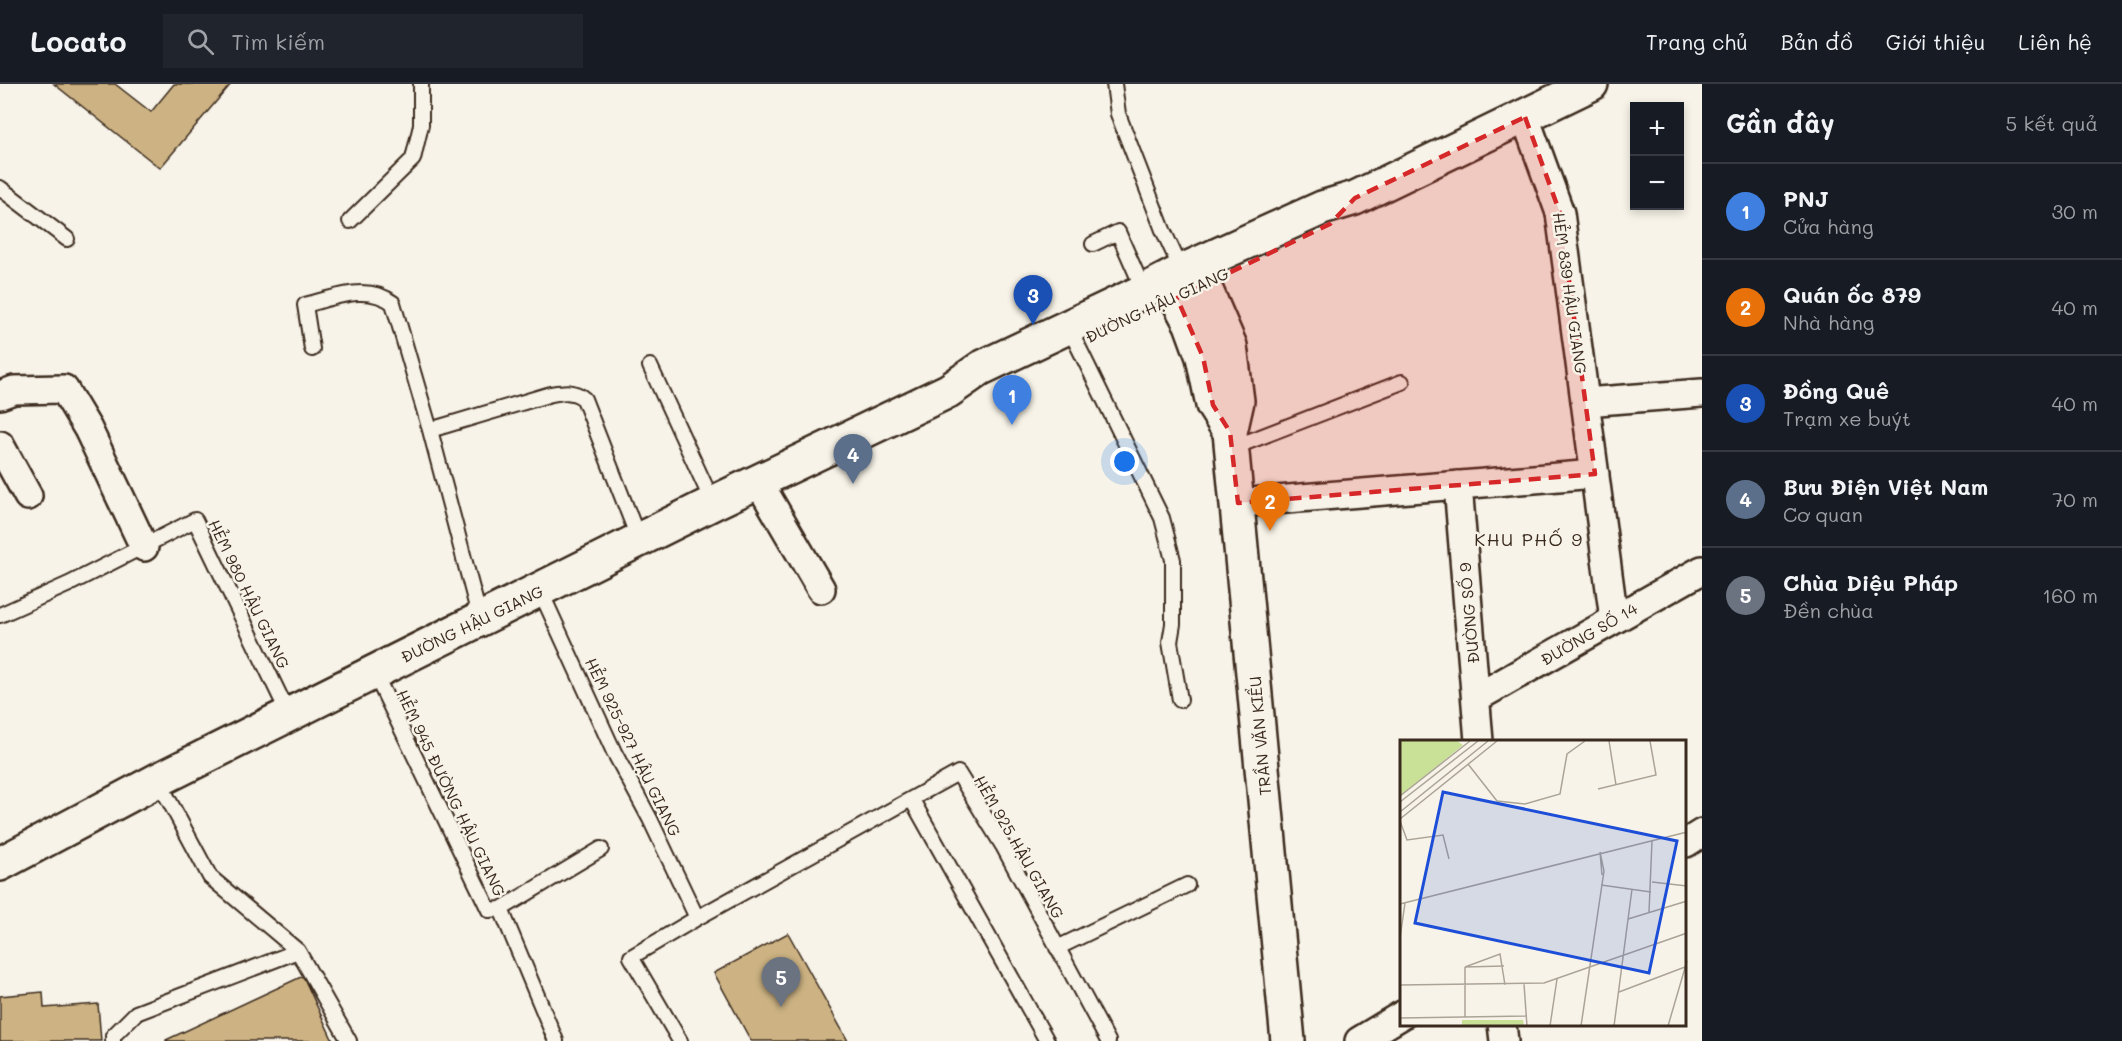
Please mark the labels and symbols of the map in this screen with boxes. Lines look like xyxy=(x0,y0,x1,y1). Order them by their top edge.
street label: HẺM 839 HẬU GIANG xyxy=(1549,211,1592,375)
street label: ĐƯỜNG HẬU GIANG xyxy=(1082,262,1232,347)
pin: 3 xyxy=(1014,276,1052,325)
pin: 1 xyxy=(992,376,1032,425)
pin: 4 xyxy=(834,434,872,484)
your location xyxy=(1110,447,1139,476)
pin: 2 xyxy=(1250,482,1290,531)
street label: HẺM 980 HẬU GIANG xyxy=(204,516,295,672)
district label: KHU PHỐ 9 xyxy=(1474,527,1584,551)
street label: ĐƯỜNG SỐ 9 xyxy=(1454,562,1483,664)
street label: ĐƯỜNG HẬU GIANG xyxy=(397,580,547,667)
street label: ĐƯỜNG SỐ 14 xyxy=(1537,597,1641,670)
street label: HẺM 925-927 HẬU GIANG xyxy=(581,654,686,840)
street label: TRẦN VĂN KIỂU xyxy=(1244,676,1275,797)
street label: HẺM 945 ĐƯỜNG HẬU GIANG xyxy=(392,686,511,900)
inset map xyxy=(1400,740,1687,1026)
street label: HẺM 925 HẬU GIANG xyxy=(970,771,1069,922)
pin: 5 xyxy=(762,958,800,1007)

